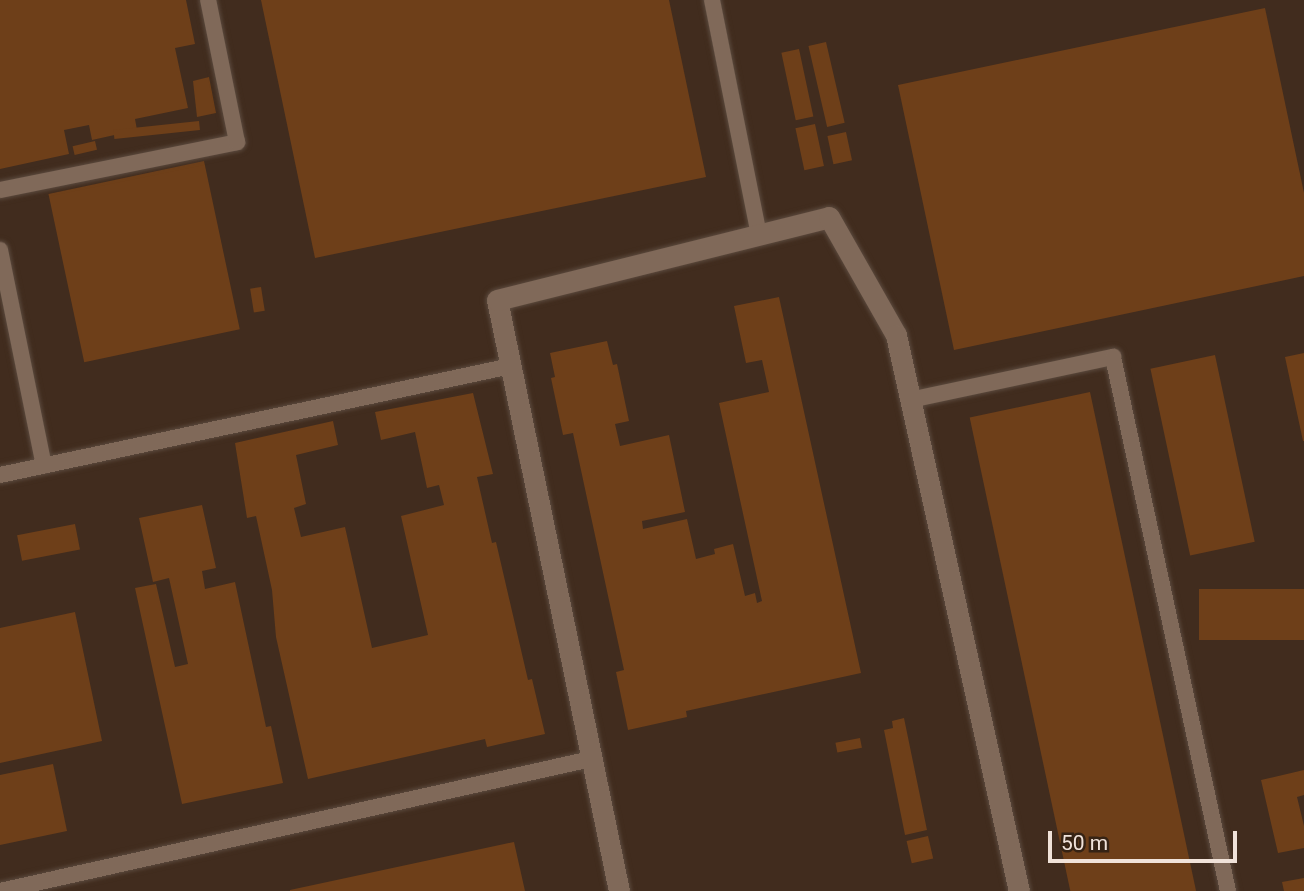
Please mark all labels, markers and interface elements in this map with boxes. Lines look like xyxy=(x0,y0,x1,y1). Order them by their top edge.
scale bar xyxy=(1052,818,1241,862)
text: 50 m xyxy=(1061,831,1108,855)

